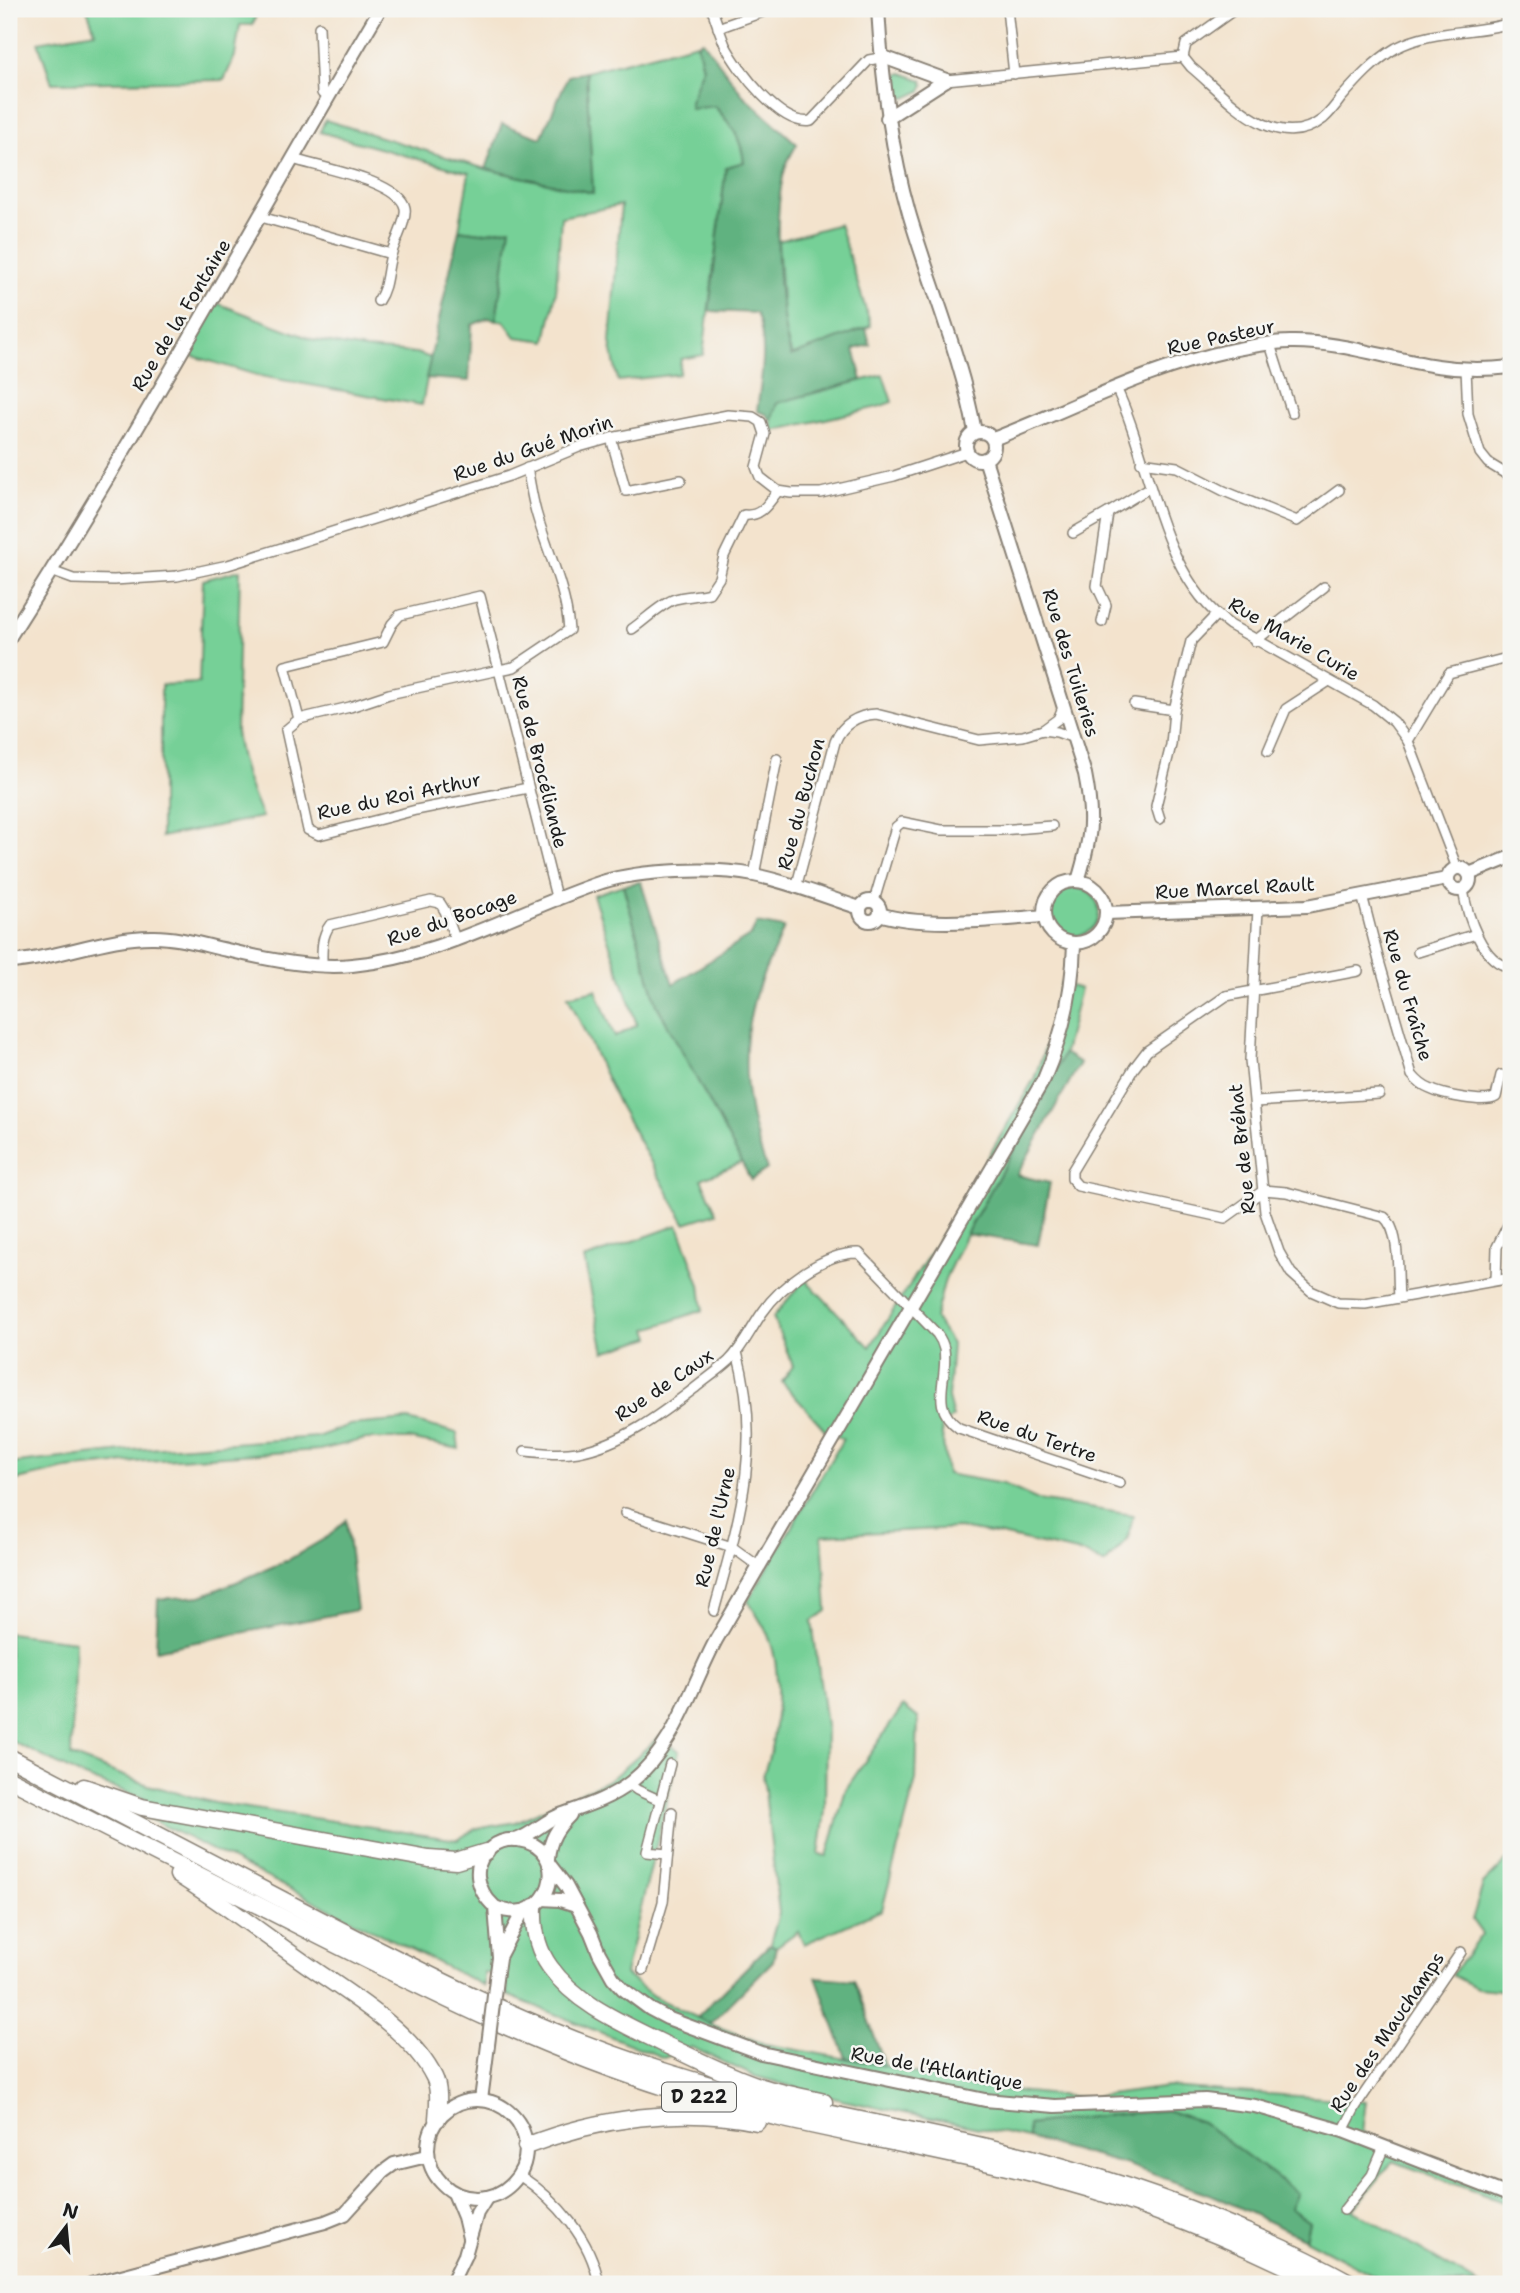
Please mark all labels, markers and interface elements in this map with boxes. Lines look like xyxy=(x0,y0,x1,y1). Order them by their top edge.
street label: Rue de la Fontaine xyxy=(126,234,236,396)
street label: Rue Pasteur xyxy=(1165,313,1277,361)
street label: Rue du Gué Morin xyxy=(450,409,616,487)
street label: Rue des Tuileries xyxy=(1037,586,1105,740)
street label: Rue Marie Curie xyxy=(1224,591,1364,687)
street label: Rue de Brocéliande xyxy=(506,673,574,851)
street label: Rue du Buchon xyxy=(771,735,831,873)
street label: Rue du Roi Arthur xyxy=(315,766,483,826)
street label: Rue Marcel Rault xyxy=(1155,871,1315,905)
street label: Rue du Bocage xyxy=(384,884,520,952)
street label: Rue du Fraîche xyxy=(1377,926,1439,1064)
street label: Rue de Bréhat xyxy=(1223,1083,1261,1215)
street label: Rue de Caux xyxy=(610,1343,718,1427)
street label: Rue du Tertre xyxy=(974,1404,1100,1468)
street label: Rue de l'Urne xyxy=(689,1465,741,1589)
street label: Rue des Mauchamps xyxy=(1324,1947,1450,2117)
street label: Rue de l'Atlantique xyxy=(849,2041,1025,2095)
road number: D 222 xyxy=(662,2082,736,2112)
north arrow xyxy=(32,2192,102,2262)
text: N xyxy=(60,2197,81,2225)

